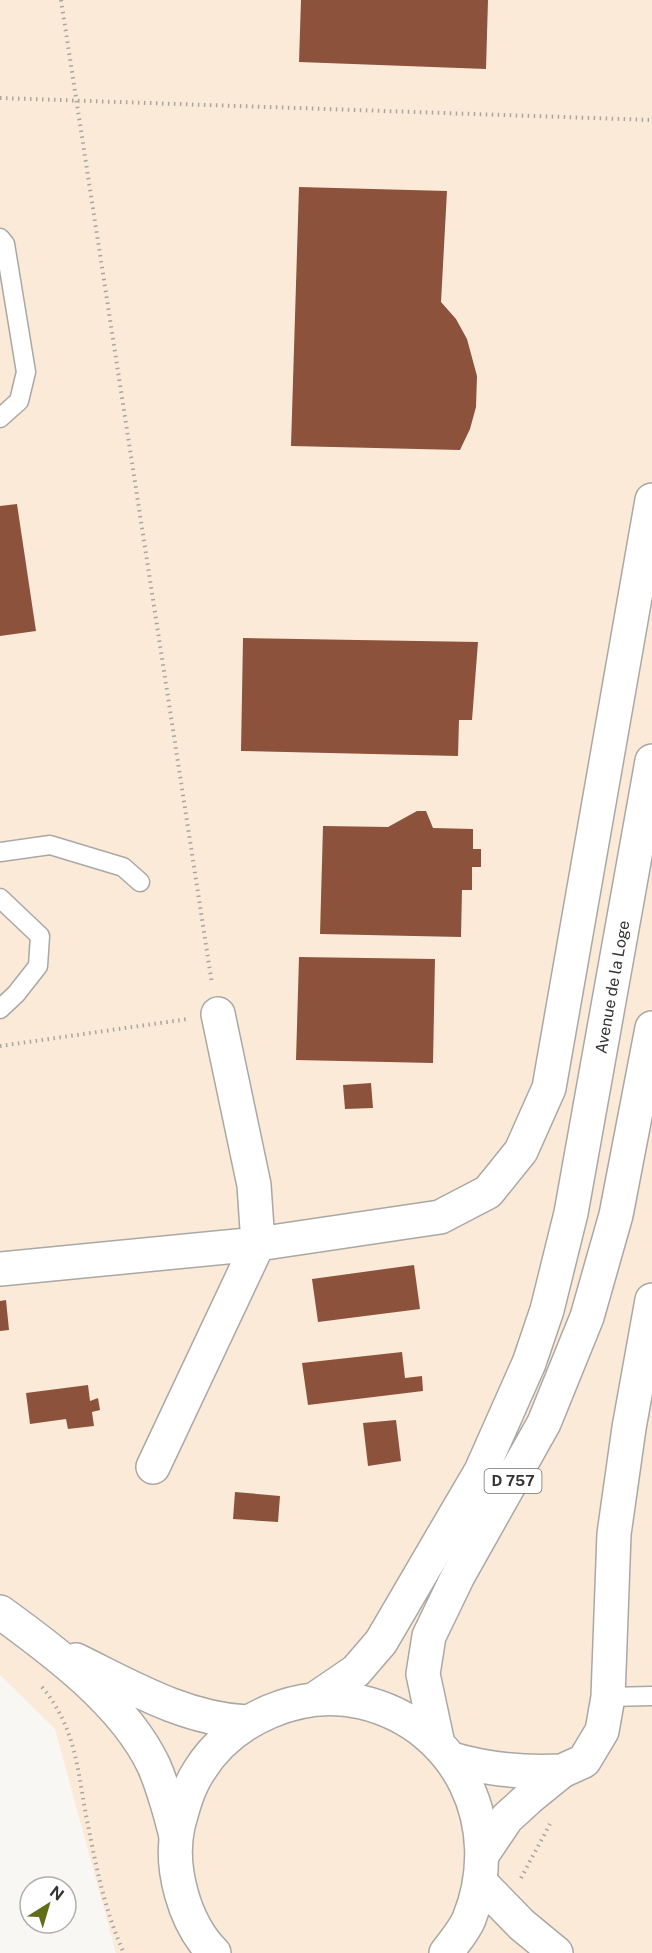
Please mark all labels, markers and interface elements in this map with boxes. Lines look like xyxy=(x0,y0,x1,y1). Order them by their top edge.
street label: Avenue de la Loge xyxy=(591,919,634,1055)
road number: D 757 xyxy=(484,1469,542,1493)
north arrow xyxy=(18,1875,78,1935)
text: N xyxy=(46,1882,67,1905)

